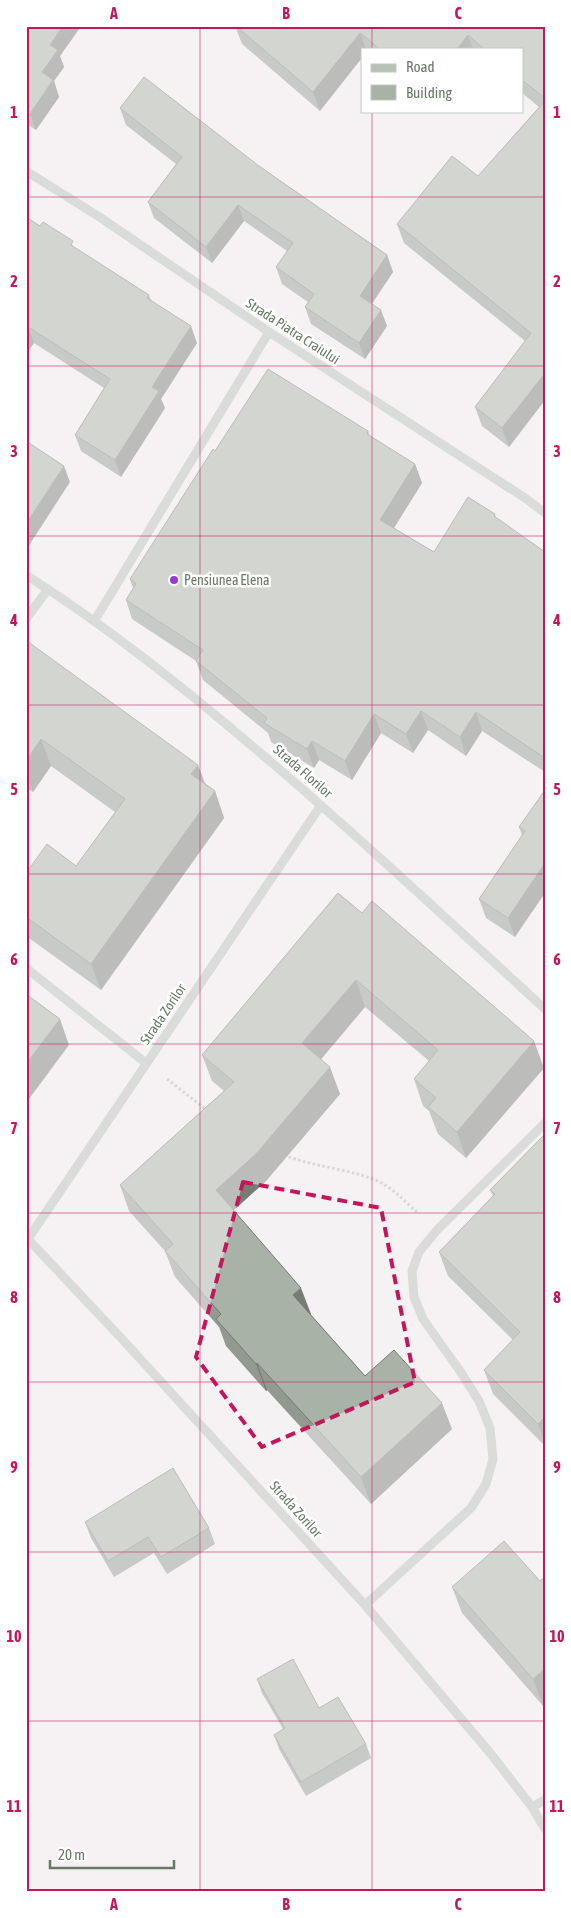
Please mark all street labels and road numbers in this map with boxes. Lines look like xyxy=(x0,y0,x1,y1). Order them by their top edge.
street label: Strada Piatra Craiului xyxy=(243,295,343,367)
street label: Strada Florilor xyxy=(270,741,336,801)
street label: Strada Zorilor xyxy=(137,980,190,1047)
street label: Strada Zorilor xyxy=(267,1478,326,1541)

